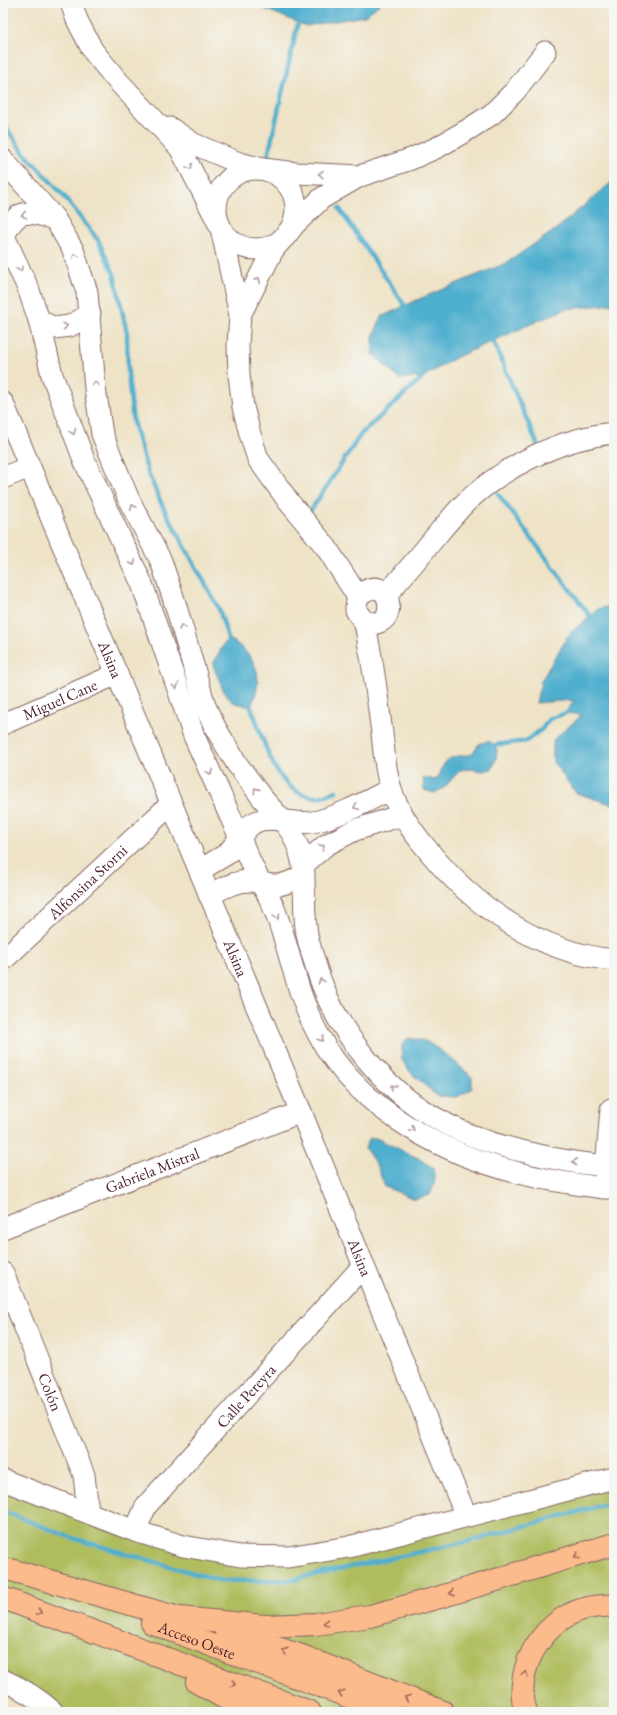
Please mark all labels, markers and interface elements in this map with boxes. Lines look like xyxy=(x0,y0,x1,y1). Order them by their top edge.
one-way arrow xyxy=(185,163,193,170)
one-way arrow xyxy=(318,170,324,178)
one-way arrow xyxy=(21,210,27,219)
one-way arrow xyxy=(72,253,80,261)
one-way arrow xyxy=(15,265,23,272)
one-way arrow xyxy=(253,277,260,284)
one-way arrow xyxy=(62,323,68,331)
one-way arrow xyxy=(91,381,100,387)
one-way arrow xyxy=(69,429,77,436)
one-way arrow xyxy=(130,504,137,511)
one-way arrow xyxy=(128,559,136,567)
one-way arrow xyxy=(178,623,187,630)
street label: Alsina xyxy=(93,636,128,682)
street label: Miguel Cane xyxy=(19,674,100,725)
one-way arrow xyxy=(172,682,180,689)
one-way arrow xyxy=(205,768,213,775)
one-way arrow xyxy=(254,788,261,795)
one-way arrow xyxy=(353,802,360,810)
street label: Alfonsina Storni xyxy=(42,840,132,925)
one-way arrow xyxy=(318,845,325,852)
one-way arrow xyxy=(272,913,281,920)
street label: Alsina xyxy=(219,935,254,981)
one-way arrow xyxy=(317,977,326,984)
one-way arrow xyxy=(316,1035,324,1042)
one-way arrow xyxy=(390,1084,398,1092)
one-way arrow xyxy=(408,1125,415,1132)
street label: Gabriela Mistral xyxy=(102,1142,202,1198)
one-way arrow xyxy=(572,1158,578,1167)
street label: Alsina xyxy=(343,1234,378,1280)
street label: Calle Pereyra xyxy=(211,1359,281,1432)
street label: Colón xyxy=(34,1370,68,1414)
one-way arrow xyxy=(573,1551,580,1560)
one-way arrow xyxy=(449,1588,456,1597)
one-way arrow xyxy=(36,1607,43,1615)
street label: Acceso Oeste xyxy=(154,1615,239,1664)
one-way arrow xyxy=(323,1618,329,1627)
one-way arrow xyxy=(282,1647,289,1656)
one-way arrow xyxy=(520,1670,528,1677)
one-way arrow xyxy=(229,1679,236,1687)
one-way arrow xyxy=(337,1690,344,1698)
one-way arrow xyxy=(403,1694,410,1702)

